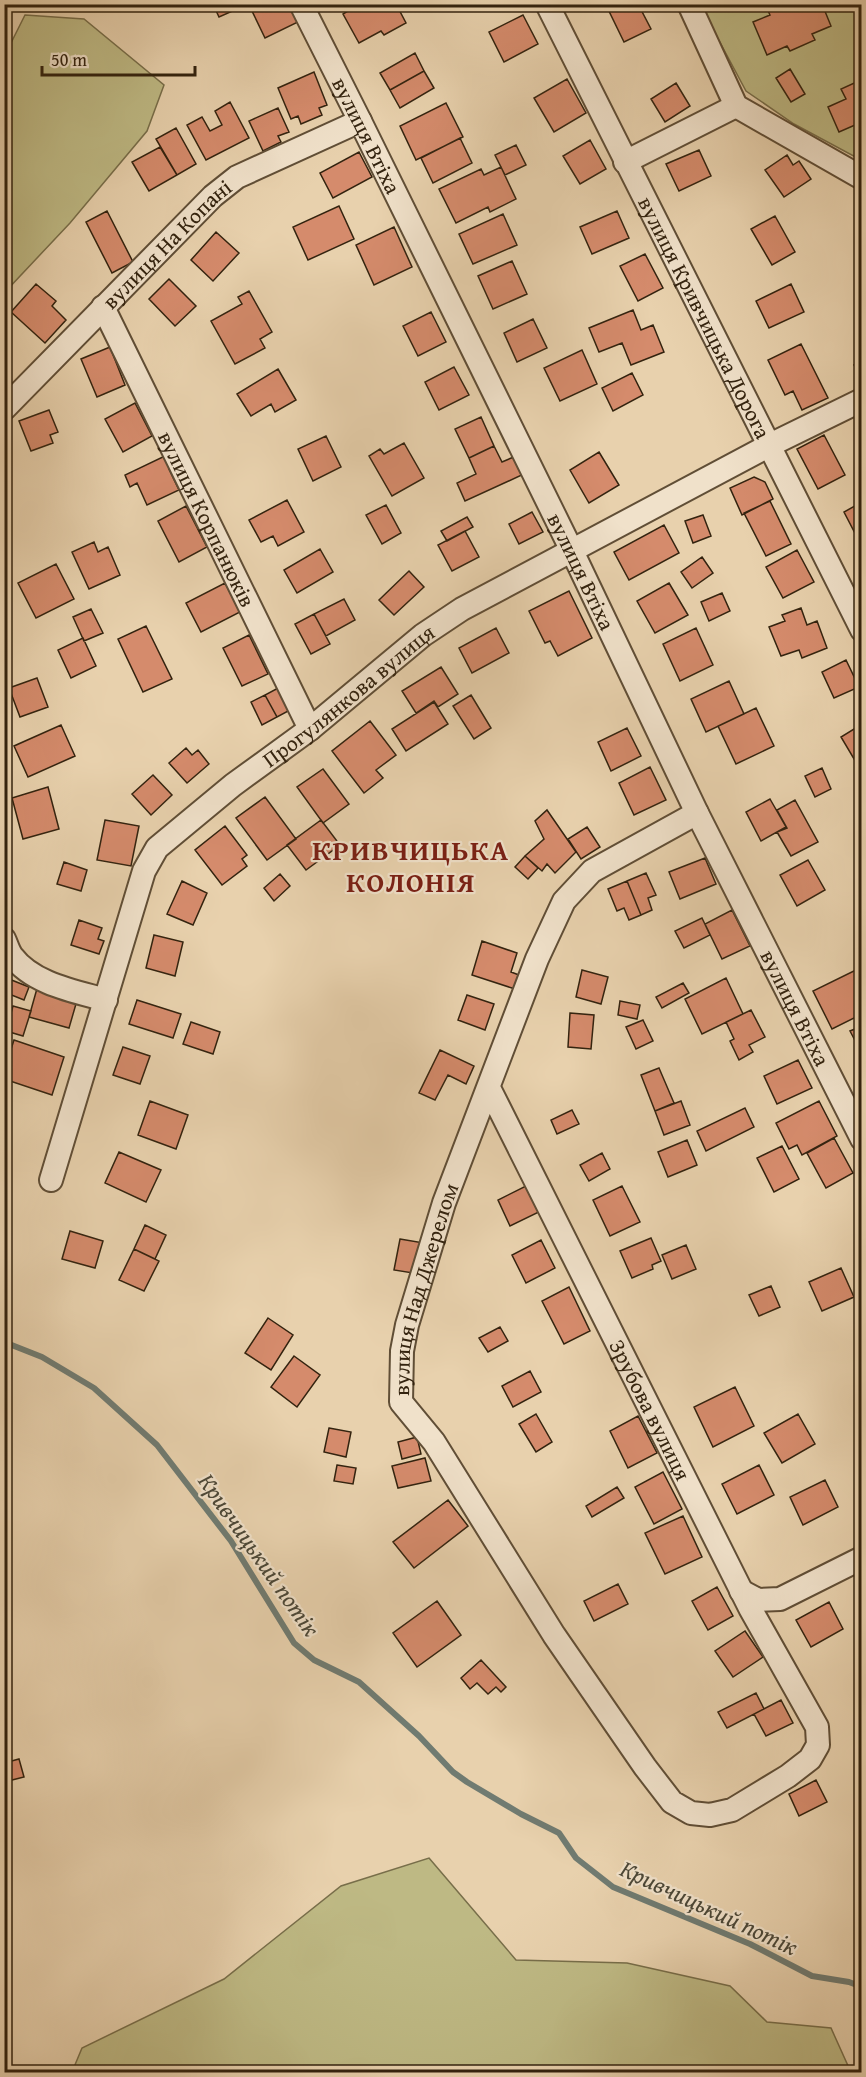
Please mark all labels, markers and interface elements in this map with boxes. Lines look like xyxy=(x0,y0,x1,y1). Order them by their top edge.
scale bar xyxy=(42,39,195,77)
text: 50 m xyxy=(51,46,87,73)
street label: вулиця Втіха xyxy=(324,71,410,200)
street label: вулиця На Копані xyxy=(95,171,238,316)
street label: вулиця Кривчицька Дорога xyxy=(630,191,779,445)
street label: вулиця Корпанюків xyxy=(150,425,264,612)
street label: вулиця Втіха xyxy=(540,507,624,636)
street label: Прогулянкова вулиця xyxy=(255,616,441,775)
district label: КРИВЧИЦЬКА КОЛОНІЯ xyxy=(312,829,510,902)
street label: вулиця Втіха xyxy=(753,944,839,1072)
street label: вулиця Над Джерелом xyxy=(385,1178,466,1396)
street label: Зрубова вулиця xyxy=(602,1334,699,1486)
water label: Кривчицький потік xyxy=(190,1466,329,1644)
water label: Кривчицький потік xyxy=(615,1851,804,1964)

